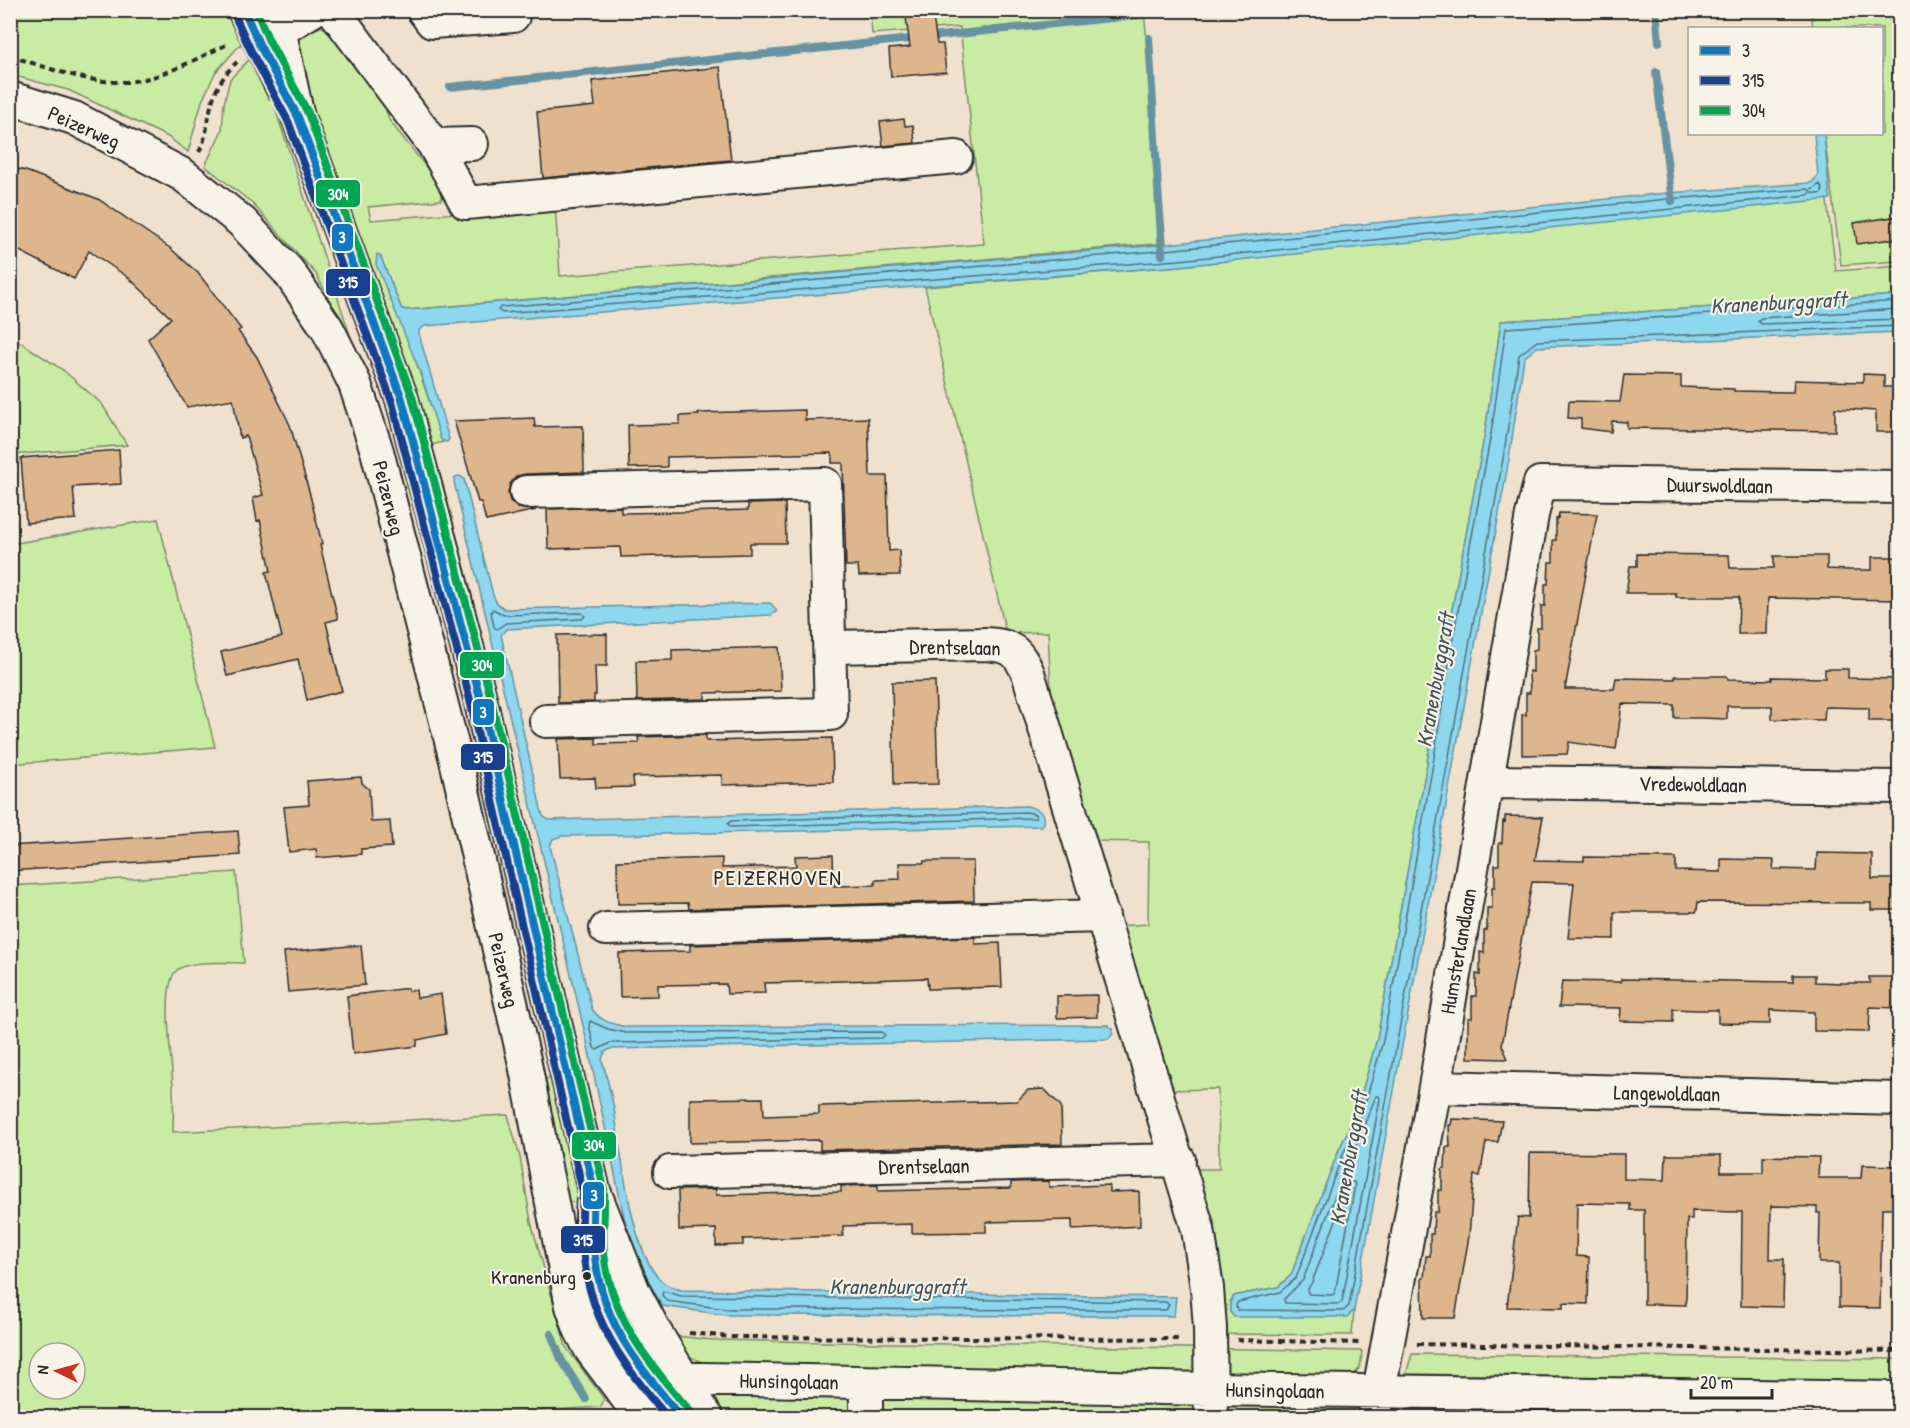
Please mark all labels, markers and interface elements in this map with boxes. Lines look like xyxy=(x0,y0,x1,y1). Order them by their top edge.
legend xyxy=(1688,27,1883,135)
text: 3 xyxy=(1742,38,1750,63)
text: 315 xyxy=(1742,68,1765,93)
street label: Peizerweg xyxy=(43,98,125,156)
text: 304 xyxy=(1742,98,1765,123)
line badge: 304 xyxy=(315,179,361,208)
text: 304 xyxy=(328,183,348,205)
line badge: 3 xyxy=(331,223,354,252)
text: 3 xyxy=(338,226,346,248)
line badge: 315 xyxy=(325,268,371,297)
text: 315 xyxy=(338,271,358,293)
water label: Kranenburggraft xyxy=(1709,283,1850,321)
street label: Peizerweg xyxy=(366,458,412,538)
street label: Duurswoldlaan xyxy=(1667,470,1773,500)
water label: Kranenburggraft xyxy=(1408,607,1462,749)
street label: Drentselaan xyxy=(909,632,1001,662)
line badge: 304 xyxy=(459,651,505,679)
text: 304 xyxy=(472,654,492,676)
line badge: 3 xyxy=(472,698,495,726)
text: 3 xyxy=(479,701,487,723)
line badge: 315 xyxy=(460,743,506,771)
text: 315 xyxy=(473,746,493,768)
street label: Vredewoldlaan xyxy=(1639,769,1747,799)
district label: PEIZERHOVEN xyxy=(713,862,843,892)
street label: Humsterlandlaan xyxy=(1433,886,1483,1016)
street label: Peizerweg xyxy=(481,930,527,1010)
street label: Langewoldlaan xyxy=(1613,1078,1721,1108)
water label: Kranenburggraft xyxy=(1321,1085,1375,1227)
line badge: 304 xyxy=(571,1131,617,1160)
text: 304 xyxy=(584,1134,604,1156)
street label: Drentselaan xyxy=(878,1151,970,1181)
line badge: 3 xyxy=(582,1181,605,1210)
text: 3 xyxy=(590,1184,598,1206)
line badge: 315 xyxy=(560,1225,606,1254)
text: 315 xyxy=(573,1229,593,1251)
place label: Kranenburg xyxy=(491,1263,576,1290)
marker: Kranenburg xyxy=(581,1270,593,1282)
water label: Kranenburggraft xyxy=(829,1271,968,1301)
north arrow xyxy=(27,1341,87,1401)
scale bar xyxy=(1691,1362,1772,1400)
text: N xyxy=(31,1364,53,1375)
street label: Hunsingolaan xyxy=(739,1366,839,1396)
text: 20 m xyxy=(1700,1370,1733,1395)
street label: Hunsingolaan xyxy=(1225,1375,1325,1405)

